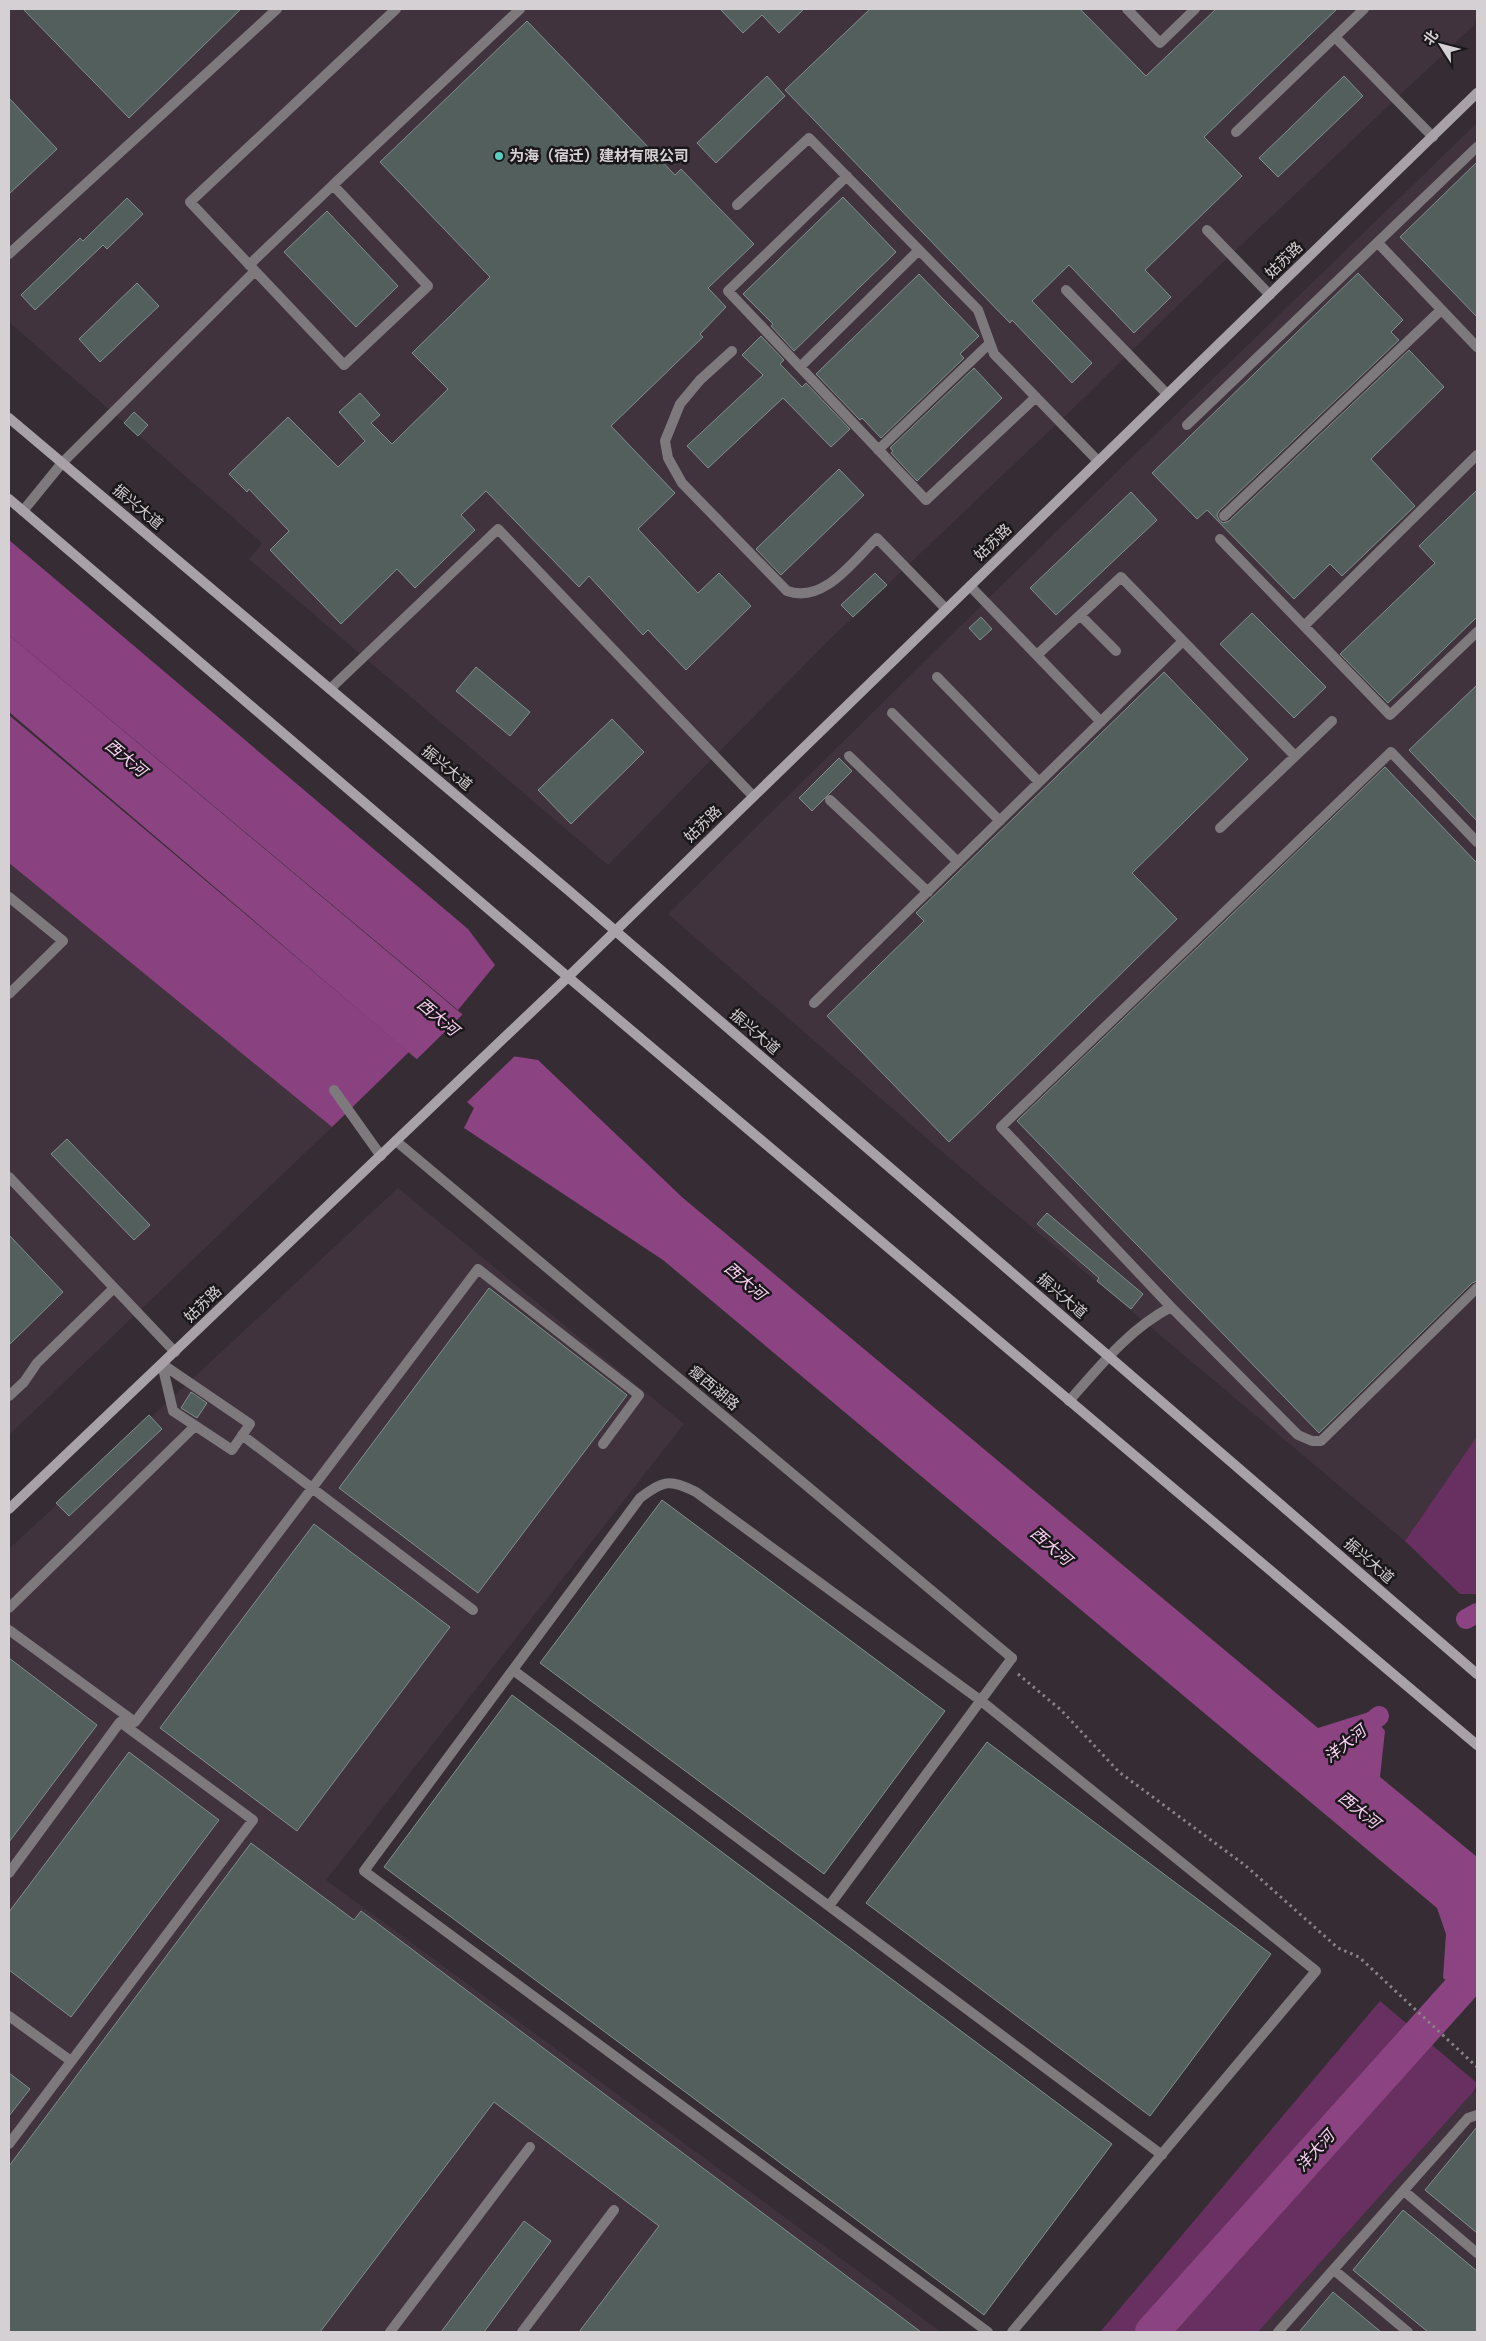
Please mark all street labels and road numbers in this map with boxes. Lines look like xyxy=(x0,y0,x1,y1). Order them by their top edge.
street label: 姑苏路 xyxy=(1262,238,1306,282)
street label: 振兴大道 xyxy=(109,481,167,533)
street label: 姑苏路 xyxy=(971,520,1015,564)
street label: 振兴大道 xyxy=(418,742,476,794)
street label: 姑苏路 xyxy=(681,802,725,846)
street label: 振兴大道 xyxy=(726,1006,784,1058)
street label: 振兴大道 xyxy=(1033,1270,1091,1322)
street label: 姑苏路 xyxy=(181,1282,225,1326)
street label: 瘦西湖路 xyxy=(685,1362,743,1414)
street label: 振兴大道 xyxy=(1340,1535,1398,1587)

